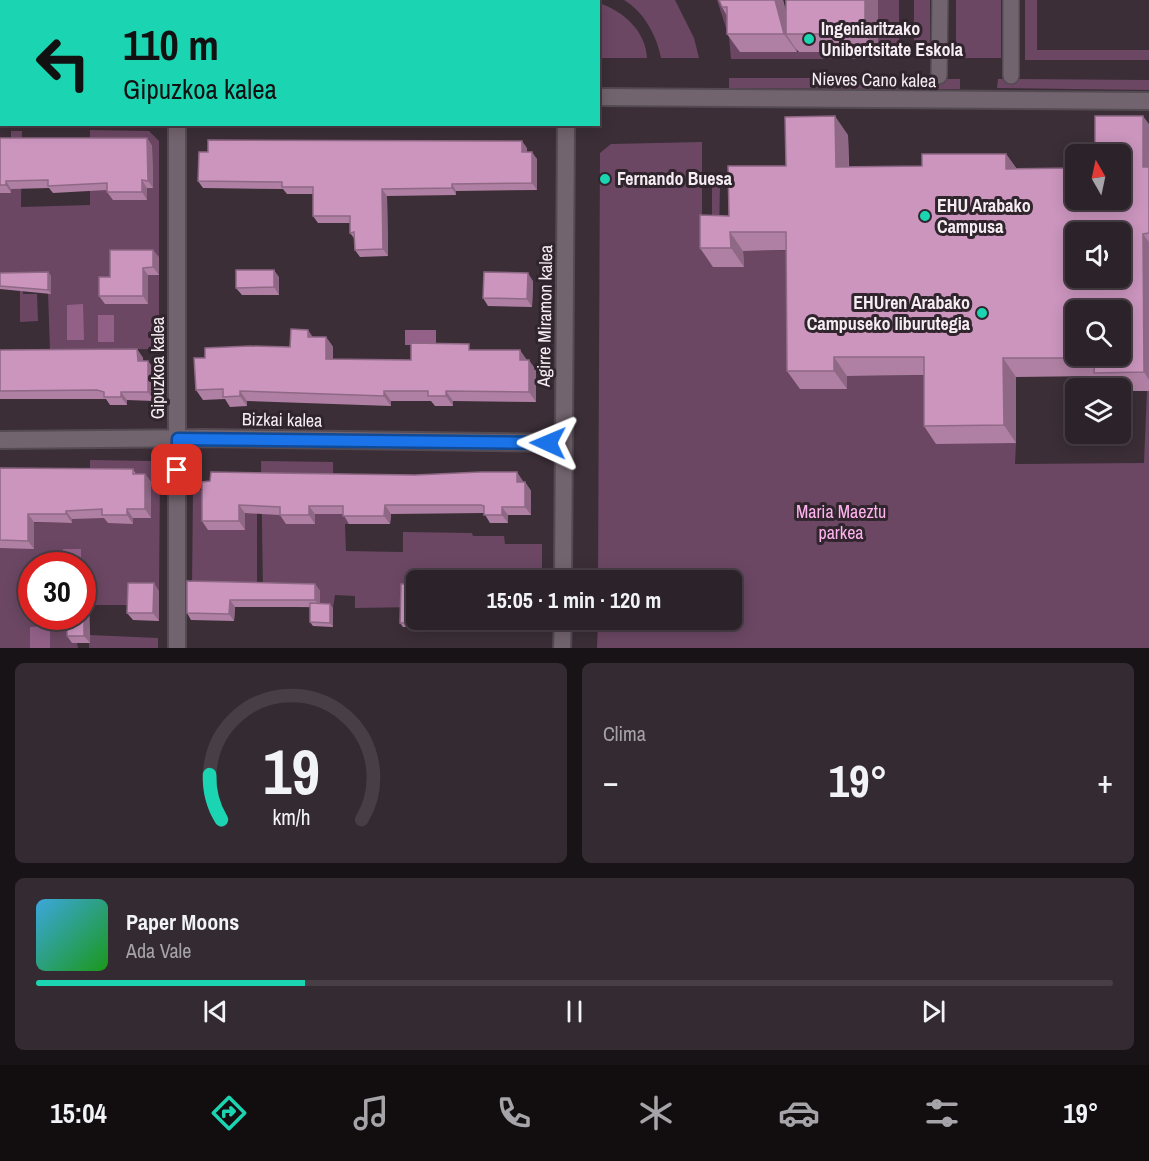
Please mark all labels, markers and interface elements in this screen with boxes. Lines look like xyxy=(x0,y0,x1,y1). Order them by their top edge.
place label: Ingeniaritzako Unibertsitate Eskola xyxy=(821,16,964,62)
text: 110 m xyxy=(123,17,219,73)
icon: left xyxy=(24,24,102,102)
marker: Ingeniaritzako Unibertsitate Eskola xyxy=(802,32,816,46)
street label: Nieves Cano kalea xyxy=(811,66,937,93)
text: Gipuzkoa kalea xyxy=(123,71,277,107)
north arrow xyxy=(1065,144,1131,210)
map controls xyxy=(1065,144,1131,444)
place label: Fernando Buesa xyxy=(617,166,733,191)
marker: Fernando Buesa xyxy=(598,172,612,186)
place label: EHU Arabako Campusa xyxy=(937,193,1031,239)
marker: EHU Arabako Campusa xyxy=(918,209,932,223)
button: sound xyxy=(1065,222,1131,288)
street label: Agirre Miramon kalea xyxy=(531,245,558,388)
place label: EHUren Arabako Campuseko liburutegia xyxy=(807,290,971,336)
button: search xyxy=(1065,300,1131,366)
marker: EHUren Arabako Campuseko liburutegia xyxy=(975,306,989,320)
street label: Gipuzkoa kalea xyxy=(145,317,170,419)
button: layers xyxy=(1065,378,1131,444)
street label: Bizkai kalea xyxy=(242,406,322,433)
position arrow xyxy=(516,411,580,475)
pin xyxy=(151,444,202,495)
icon: arrive xyxy=(160,453,193,486)
park label: Maria Maeztu parkea xyxy=(796,499,886,545)
speed limit sign: 30 xyxy=(18,552,96,630)
text: 15:05 · 1 min · 120 m xyxy=(487,585,661,615)
text: Clima xyxy=(603,720,646,747)
text: 19 xyxy=(263,729,319,813)
text: 19° xyxy=(828,750,888,811)
text: − xyxy=(603,759,619,803)
text: + xyxy=(1097,759,1113,803)
text: km/h xyxy=(272,803,310,832)
text: Paper Moons xyxy=(126,907,239,937)
text: Ada Vale xyxy=(126,937,191,964)
icon: previous xyxy=(199,995,232,1028)
icon: pause xyxy=(558,995,591,1028)
icon: next xyxy=(917,995,950,1028)
icon: directions xyxy=(208,1092,250,1134)
icon: music xyxy=(350,1092,392,1134)
icon: phone xyxy=(493,1092,535,1134)
icon: climate xyxy=(635,1092,677,1134)
icon: car xyxy=(778,1092,820,1134)
icon: filters xyxy=(921,1092,963,1134)
text: 15:04 xyxy=(50,1095,107,1131)
text: 19° xyxy=(1063,1095,1099,1131)

